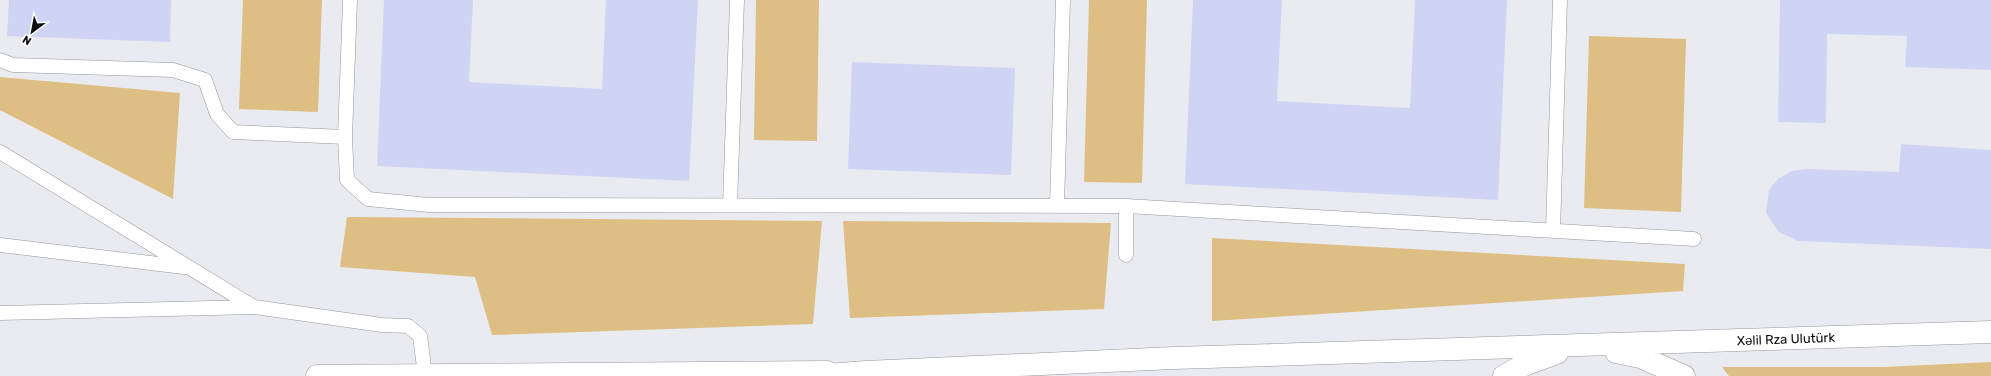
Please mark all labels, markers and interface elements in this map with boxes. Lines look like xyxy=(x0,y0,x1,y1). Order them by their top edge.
north arrow xyxy=(12,12,52,52)
text: N xyxy=(20,32,34,48)
street label: Xəlil Rza Ulutürk xyxy=(1737,330,1836,348)

